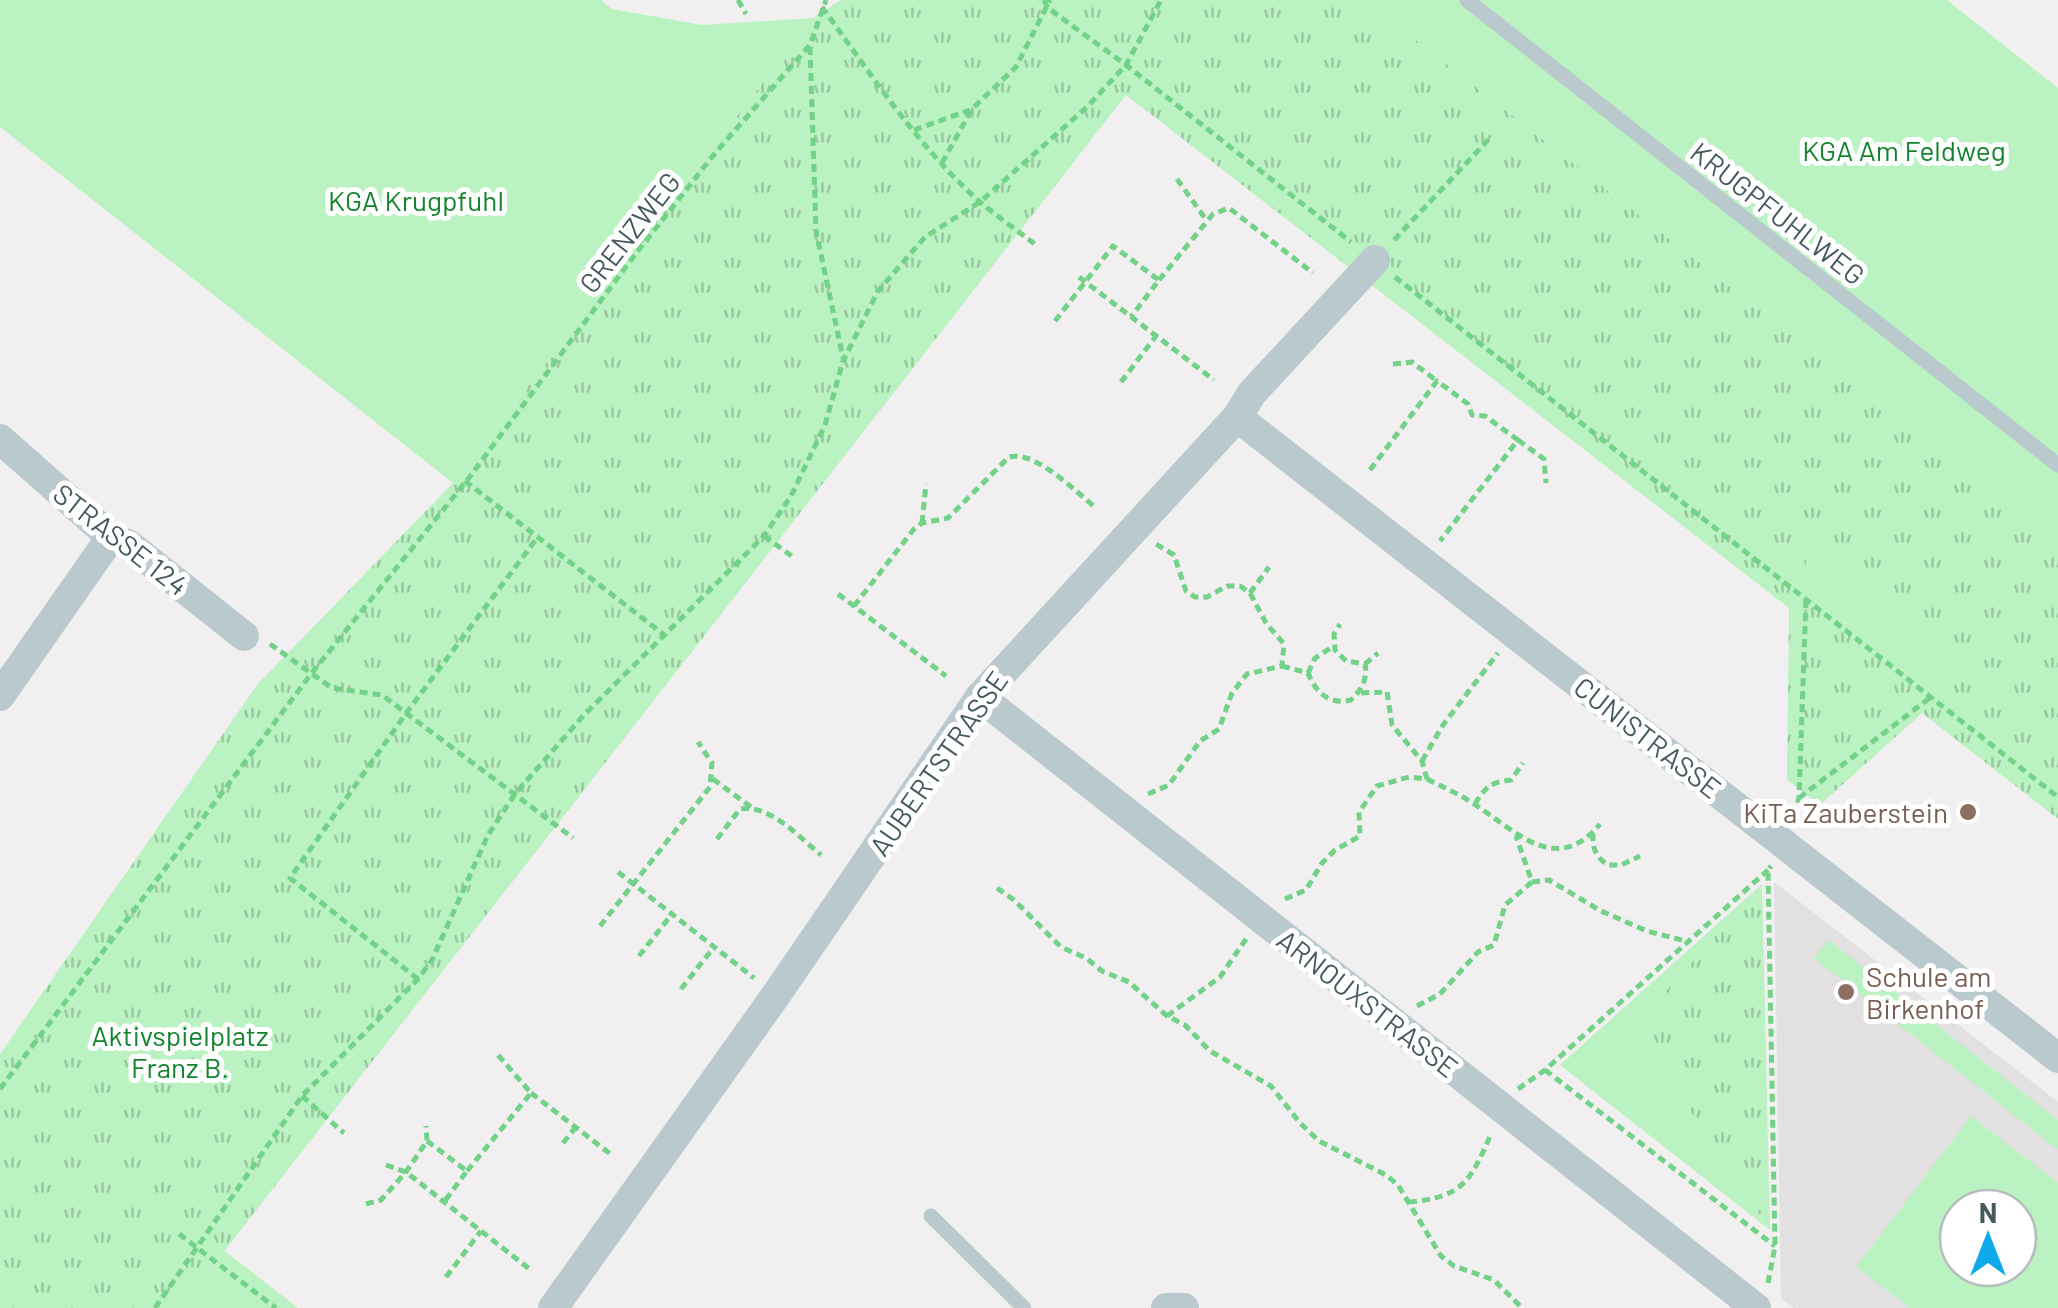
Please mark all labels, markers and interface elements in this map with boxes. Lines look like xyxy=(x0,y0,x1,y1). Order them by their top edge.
park label: KGA Am Feldweg xyxy=(1802,133,2006,167)
street label: KRUGPFUHLWEG xyxy=(1684,135,1872,291)
street label: GRENZWEG xyxy=(571,165,687,299)
park label: KGA Krugpfuhl xyxy=(328,183,504,217)
street label: STRASSE 124 xyxy=(47,476,195,602)
street label: AUBERTSTRASSE xyxy=(862,664,1014,862)
street label: CUNISTRASSE xyxy=(1568,669,1728,805)
place label: KiTa Zauberstein xyxy=(1743,795,1948,829)
marker: KiTa Zauberstein xyxy=(1957,801,1979,823)
street label: ARNOUXSTRASSE xyxy=(1271,922,1465,1084)
place label: Schule am Birkenhof xyxy=(1866,959,1991,1025)
marker: Schule am Birkenhof xyxy=(1835,981,1857,1003)
park label: Aktivspielplatz Franz B. xyxy=(92,1018,268,1084)
north arrow xyxy=(1938,1188,2038,1288)
text: N xyxy=(1979,1195,1997,1229)

